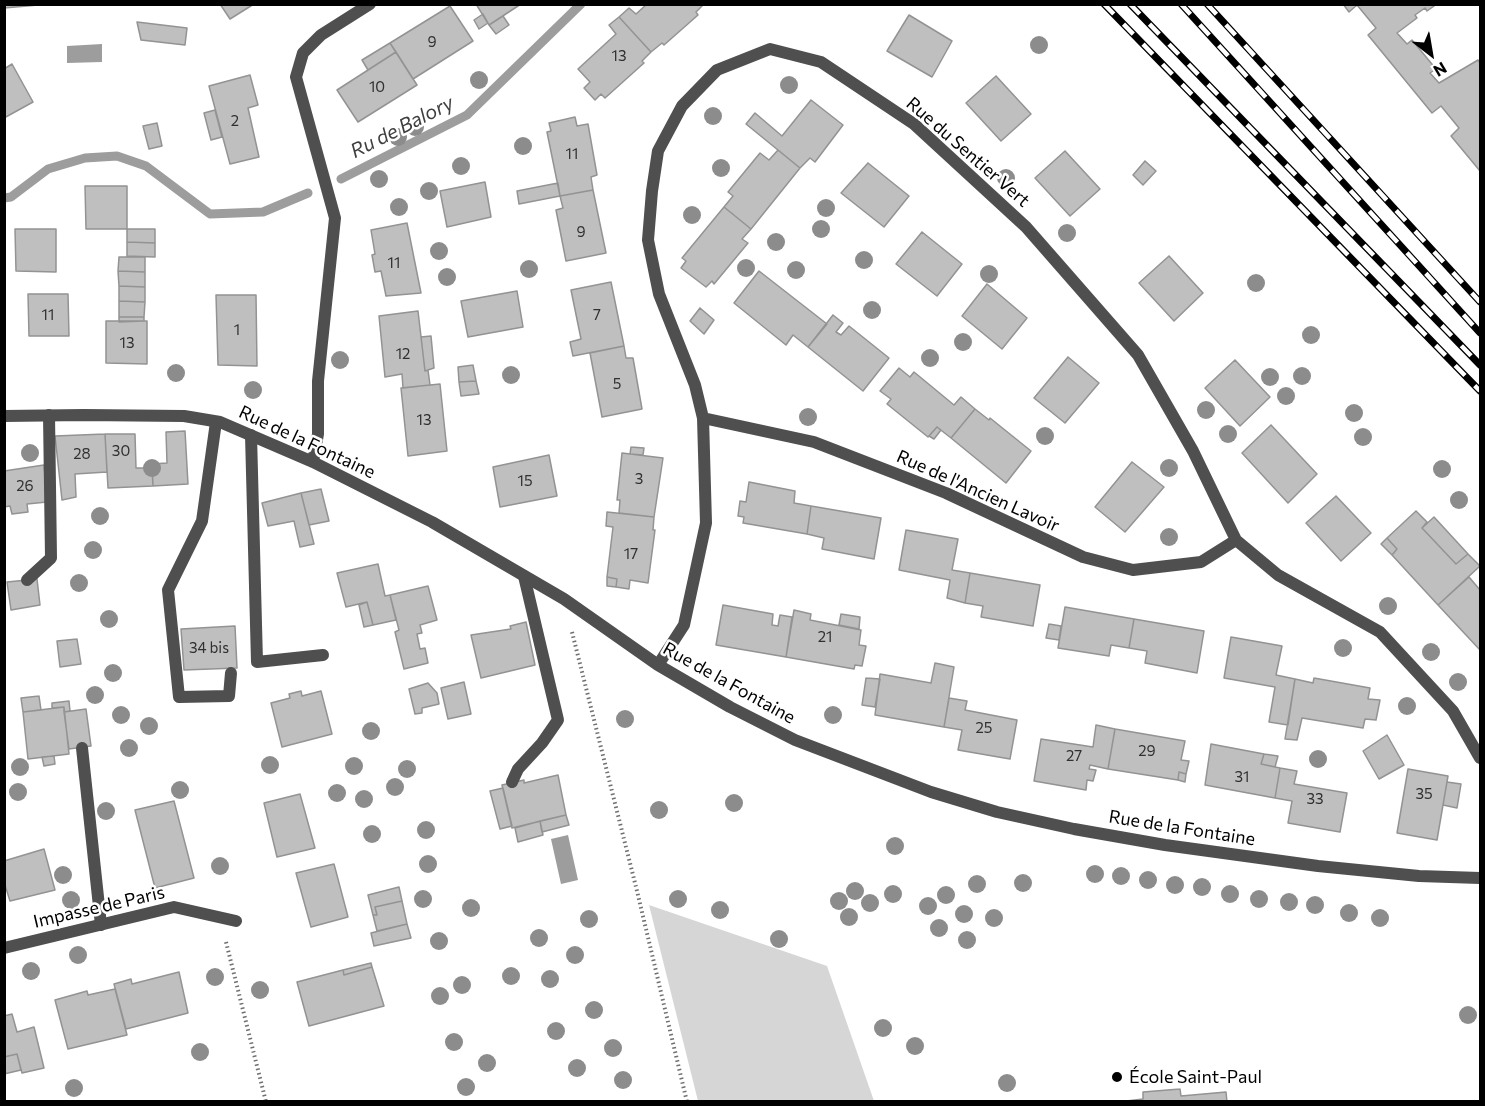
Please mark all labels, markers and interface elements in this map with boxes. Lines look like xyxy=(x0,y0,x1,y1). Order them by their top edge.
north arrow xyxy=(1401,24,1461,84)
house number: 9 xyxy=(427,33,437,51)
house number: 13 xyxy=(612,47,626,65)
text: N xyxy=(1430,59,1451,81)
house number: 10 xyxy=(369,78,385,96)
water label: Ru de Balory xyxy=(346,91,458,163)
street label: Rue du Sentier Vert xyxy=(902,93,1034,211)
house number: 2 xyxy=(231,112,239,130)
house number: 11 xyxy=(566,145,578,163)
house number: 9 xyxy=(576,223,586,241)
house number: 11 xyxy=(388,254,400,272)
house number: 11 xyxy=(42,306,54,324)
house number: 7 xyxy=(593,306,601,324)
house number: 1 xyxy=(234,321,240,339)
house number: 13 xyxy=(120,334,134,352)
house number: 12 xyxy=(396,345,410,363)
house number: 5 xyxy=(613,375,621,393)
street label: Rue de la Fontaine xyxy=(235,401,379,483)
house number: 13 xyxy=(417,411,431,429)
house number: 30 xyxy=(112,442,130,460)
house number: 28 xyxy=(73,445,91,463)
street label: Rue de l'Ancien Lavoir xyxy=(893,445,1063,537)
house number: 3 xyxy=(635,470,643,488)
house number: 15 xyxy=(517,472,533,490)
house number: 26 xyxy=(16,477,34,495)
house number: 17 xyxy=(624,545,638,563)
house number: 21 xyxy=(818,628,832,646)
street label: Rue de la Fontaine xyxy=(659,638,799,728)
house number: 34 bis xyxy=(189,639,229,657)
house number: 25 xyxy=(976,719,992,737)
house number: 29 xyxy=(1138,742,1156,760)
house number: 27 xyxy=(1066,747,1082,765)
house number: 31 xyxy=(1235,768,1249,786)
house number: 35 xyxy=(1415,785,1433,803)
house number: 33 xyxy=(1306,790,1324,808)
street label: Rue de la Fontaine xyxy=(1107,806,1257,850)
street label: Impasse de Paris xyxy=(31,881,167,933)
place label: École Saint-Paul xyxy=(1129,1066,1262,1088)
marker: École Saint-Paul xyxy=(1110,1070,1124,1084)

